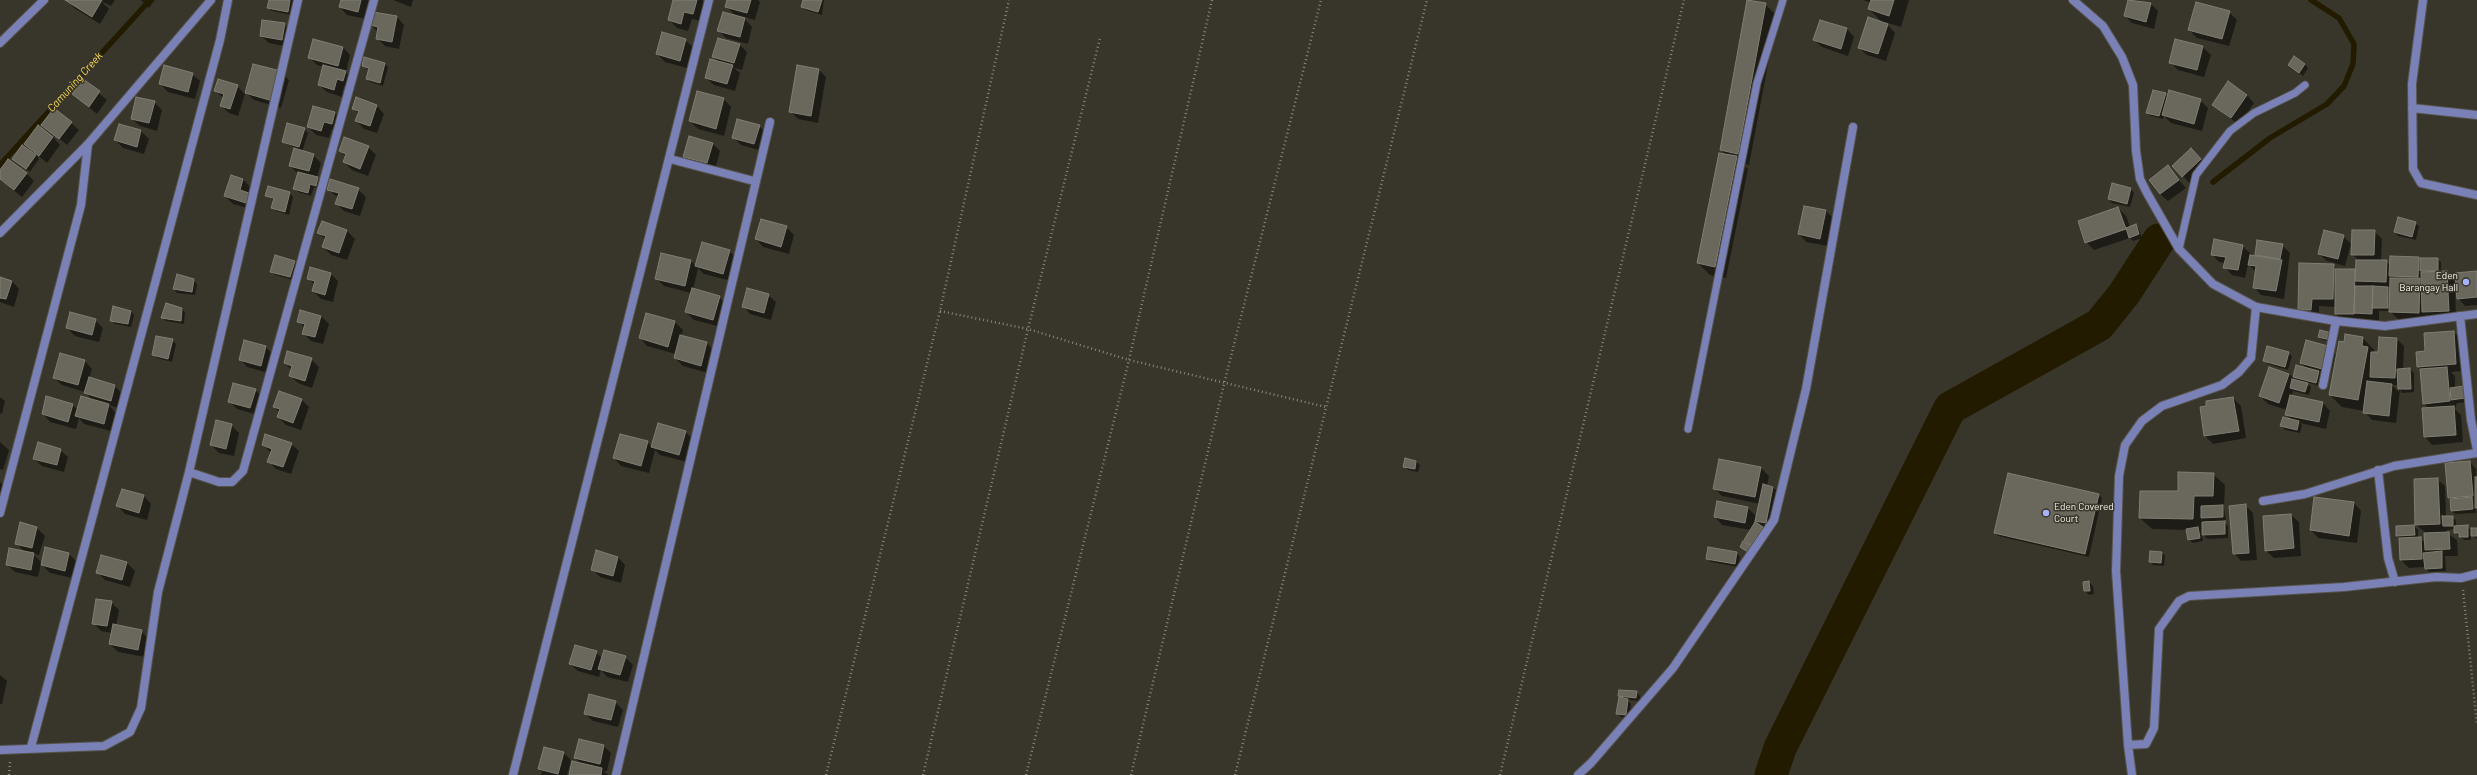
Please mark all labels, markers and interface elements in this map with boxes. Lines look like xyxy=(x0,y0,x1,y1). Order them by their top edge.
water label: Camuning Creek xyxy=(45,49,105,115)
place label: Eden Barangay Hall xyxy=(2399,270,2458,294)
marker: Eden Barangay Hall xyxy=(2461,277,2471,287)
place label: Eden Covered Court xyxy=(2054,501,2114,524)
marker: Eden Covered Court xyxy=(2041,508,2051,518)

